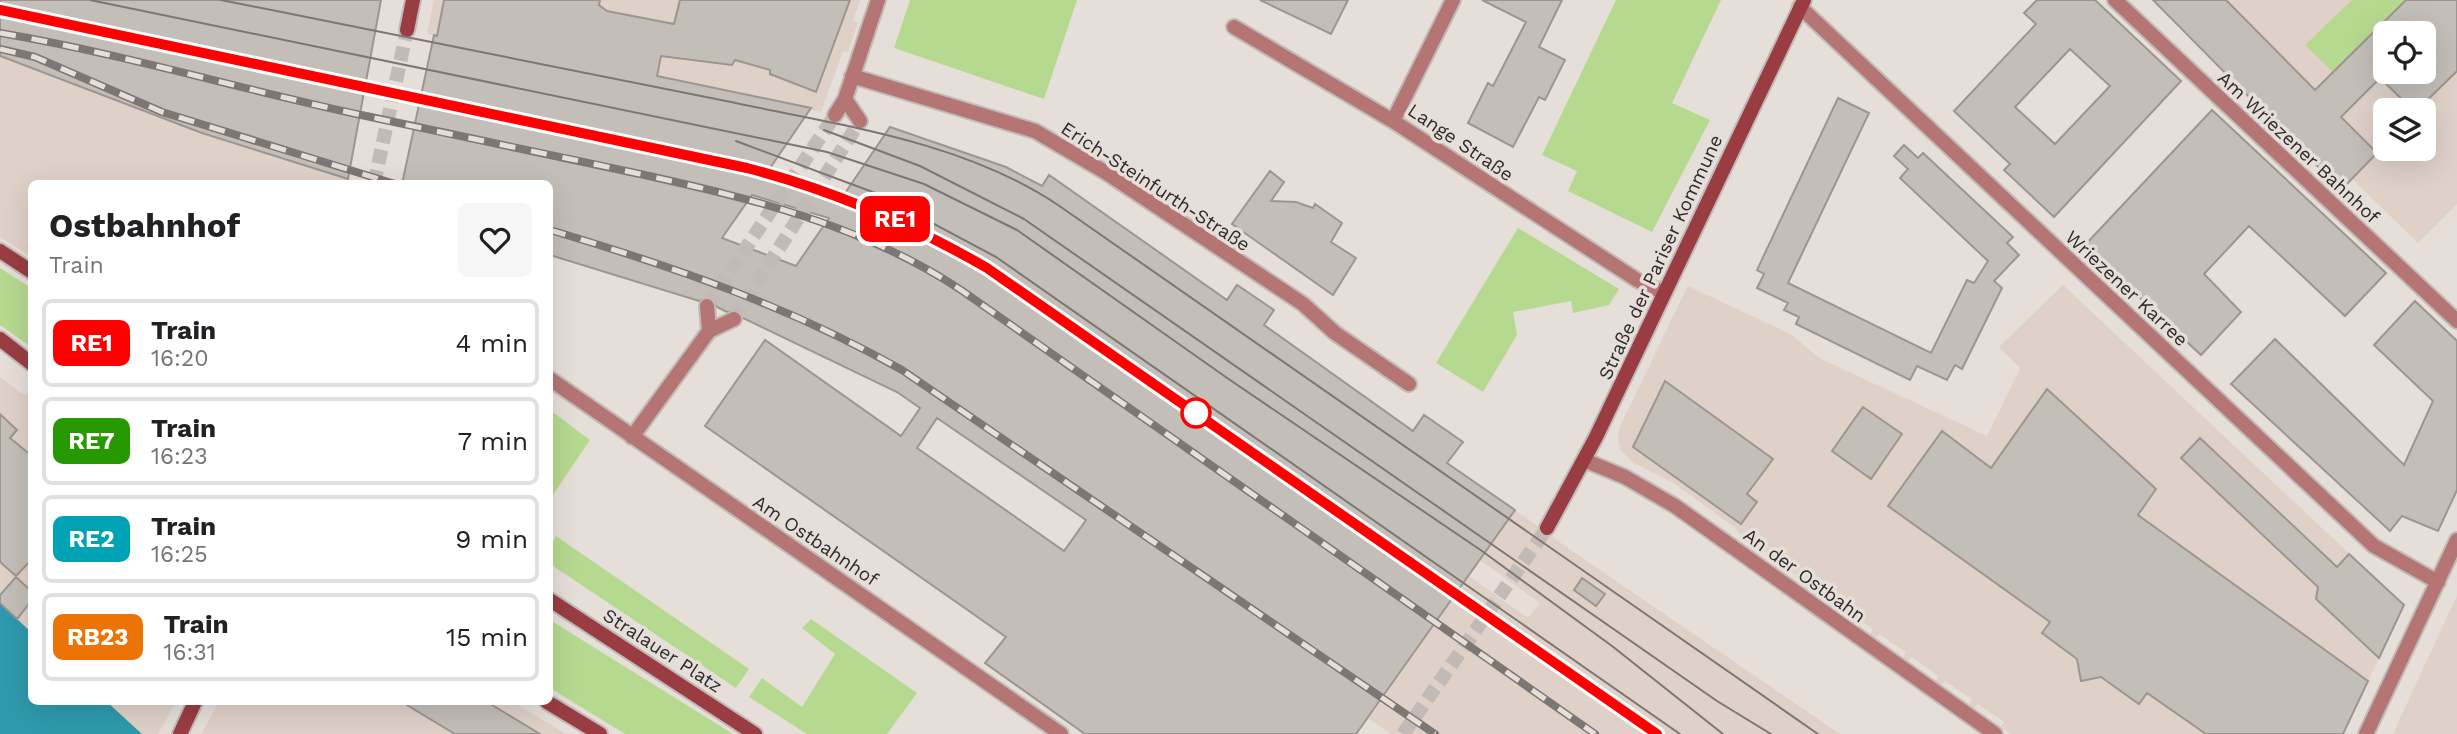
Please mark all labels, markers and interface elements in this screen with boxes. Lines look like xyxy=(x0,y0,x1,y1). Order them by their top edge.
map controls xyxy=(2373,21,2436,161)
button: locate xyxy=(2373,21,2436,84)
street label: Am Wriezener Bahnhof xyxy=(2213,66,2385,229)
button: layers xyxy=(2373,98,2436,161)
street label: Lange Straße xyxy=(1404,99,1518,186)
street label: Erich-Steinfurth-Straße xyxy=(1057,117,1255,256)
street label: Straße der Pariser Kommune xyxy=(1593,131,1727,383)
line badge: RE1 xyxy=(855,196,935,242)
button: heart xyxy=(458,203,532,277)
text: RE1 xyxy=(874,205,916,233)
text: Ostbahnhof xyxy=(49,206,240,245)
street label: Wriezener Karree xyxy=(2061,226,2193,351)
text: Train xyxy=(49,252,104,279)
text: Train xyxy=(151,315,216,345)
text: 4 min xyxy=(455,328,528,358)
text: RE1 xyxy=(70,329,113,357)
text: 16:20 xyxy=(151,345,208,372)
unlabelled marker xyxy=(1181,398,1211,428)
text: Train xyxy=(151,413,216,443)
text: 7 min xyxy=(458,426,528,456)
text: RE7 xyxy=(68,427,115,455)
text: 16:23 xyxy=(151,443,208,470)
street label: Am Ostbahnhof xyxy=(749,490,883,591)
text: Train xyxy=(151,511,216,541)
street label: An der Ostbahn xyxy=(1739,523,1870,628)
text: 9 min xyxy=(455,524,528,554)
text: RE2 xyxy=(69,525,114,553)
text: 16:25 xyxy=(151,541,208,568)
street label: Stralauer Platz xyxy=(599,603,727,697)
text: Train xyxy=(164,609,229,639)
text: 15 min xyxy=(446,622,528,652)
text: RB23 xyxy=(67,623,129,651)
text: 16:31 xyxy=(164,639,216,666)

